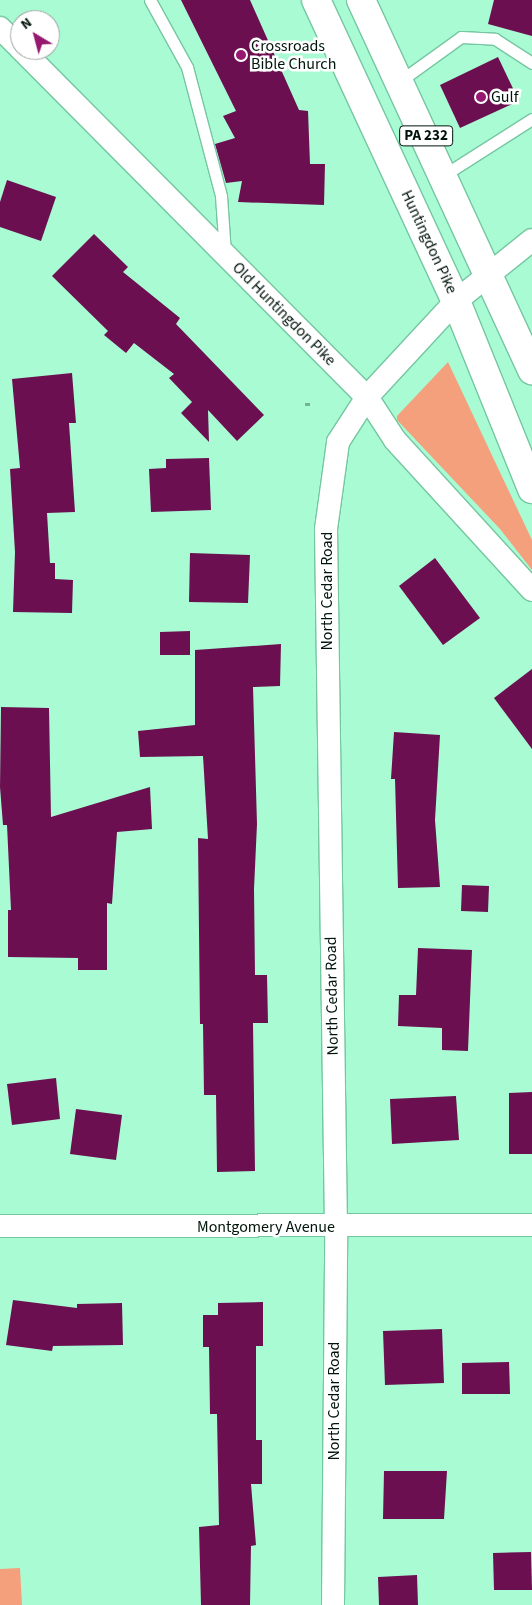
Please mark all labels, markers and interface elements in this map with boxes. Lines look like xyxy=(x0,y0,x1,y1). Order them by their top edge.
north arrow xyxy=(10,10,60,60)
text: N xyxy=(17,13,36,35)
place label: Crossroads Bible Church xyxy=(251,36,336,74)
marker: Crossroads Bible Church xyxy=(235,49,247,61)
place label: Gulf xyxy=(491,87,518,107)
marker: Gulf xyxy=(475,91,487,103)
road number: PA 232 xyxy=(398,124,454,148)
street label: Huntingdon Pike xyxy=(397,187,461,297)
street label: Old Huntingdon Pike xyxy=(228,258,340,370)
street label: North Cedar Road xyxy=(317,532,337,650)
street label: North Cedar Road xyxy=(321,936,343,1056)
street label: Montgomery Avenue xyxy=(197,1217,335,1237)
street label: North Cedar Road xyxy=(324,1342,344,1460)

